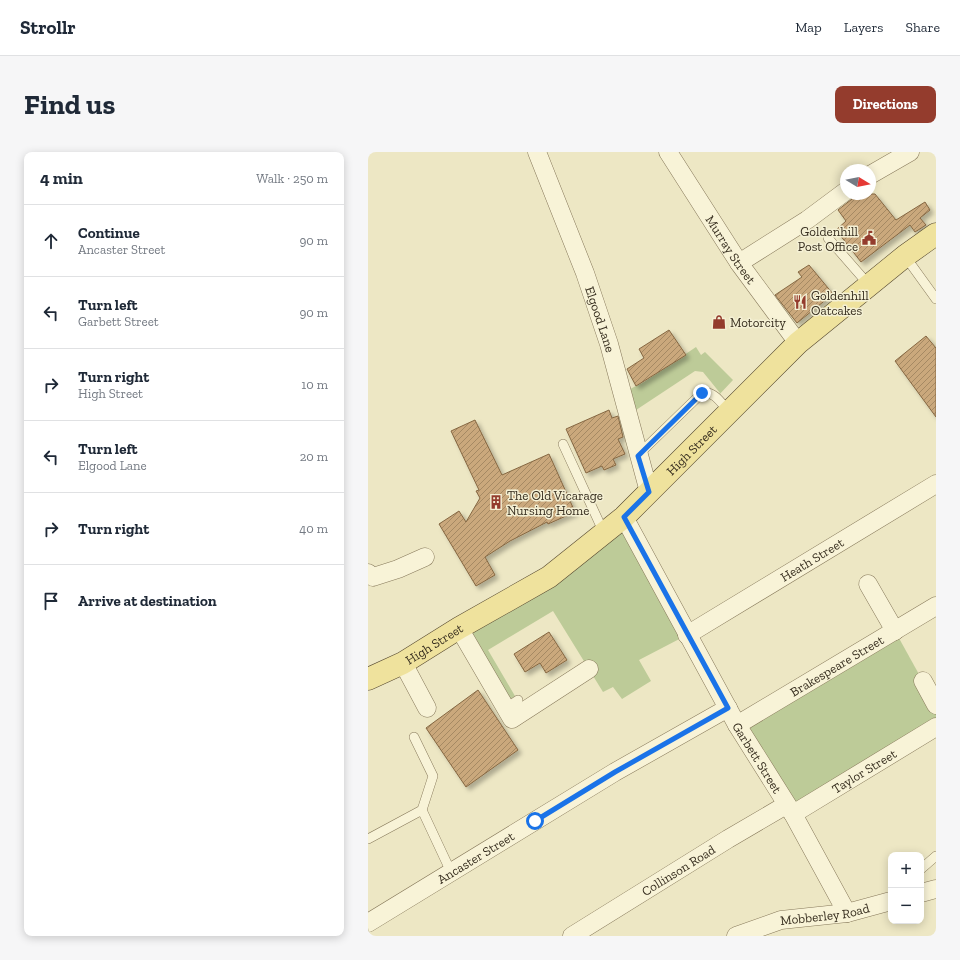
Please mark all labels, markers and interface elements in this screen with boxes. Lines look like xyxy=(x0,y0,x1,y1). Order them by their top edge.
text: Strollr xyxy=(20,16,76,39)
text: Map xyxy=(795,19,822,36)
text: Layers xyxy=(844,19,883,36)
text: Share xyxy=(905,19,940,36)
button: Directions xyxy=(835,86,936,123)
text: Find us xyxy=(24,88,115,121)
north arrow xyxy=(840,164,876,200)
text: 4 min xyxy=(40,168,83,188)
text: Walk · 250 m xyxy=(256,171,328,186)
street label: Murray Street xyxy=(702,213,759,287)
text: Continue xyxy=(78,224,140,242)
place label: Goldenhill Post Office xyxy=(798,224,859,254)
icon: ahead xyxy=(40,230,62,252)
public building icon: Goldenhill Post Office xyxy=(861,230,877,246)
text: 90 m xyxy=(299,233,328,248)
text: Ancaster Street xyxy=(78,242,165,257)
street label: Elgood Lane xyxy=(582,285,618,354)
place label: Goldenhill Oatcakes xyxy=(811,288,869,318)
restaurant icon: Goldenhill Oatcakes xyxy=(792,294,808,310)
text: Turn left xyxy=(78,296,138,314)
icon: left xyxy=(40,302,62,324)
text: 90 m xyxy=(299,305,328,320)
text: Garbett Street xyxy=(78,314,159,329)
shop icon: Motorcity xyxy=(711,314,727,330)
place label: Motorcity xyxy=(730,315,786,330)
text: Turn right xyxy=(78,368,149,386)
icon: right xyxy=(40,374,62,396)
text: 10 m xyxy=(301,377,328,392)
route end xyxy=(693,384,711,402)
text: High Street xyxy=(78,386,143,401)
street label: High Street xyxy=(663,422,720,478)
text: Turn left xyxy=(78,440,138,458)
icon: left xyxy=(40,446,62,468)
text: 20 m xyxy=(300,449,328,464)
text: Elgood Lane xyxy=(78,458,147,473)
place label: The Old Vicarage Nursing Home xyxy=(507,488,603,518)
building icon: The Old Vicarage Nursing Home xyxy=(488,494,504,510)
icon: right xyxy=(40,518,62,540)
text: Turn right xyxy=(78,520,149,538)
text: 40 m xyxy=(299,521,328,536)
street label: Heath Street xyxy=(778,535,847,585)
icon: arrive xyxy=(40,590,62,612)
text: Arrive at destination xyxy=(78,592,217,610)
street label: High Street xyxy=(403,620,466,668)
street label: Brakespeare Street xyxy=(787,632,886,700)
street label: Garbett Street xyxy=(729,720,785,796)
street label: Taylor Street xyxy=(829,746,899,797)
route start xyxy=(526,812,544,830)
street label: Ancaster Street xyxy=(435,828,517,887)
street label: Collinson Road xyxy=(639,842,718,899)
map controls xyxy=(888,852,924,924)
button: + xyxy=(888,852,924,888)
button: − xyxy=(888,888,924,924)
street label: Mobberley Road xyxy=(780,900,871,928)

